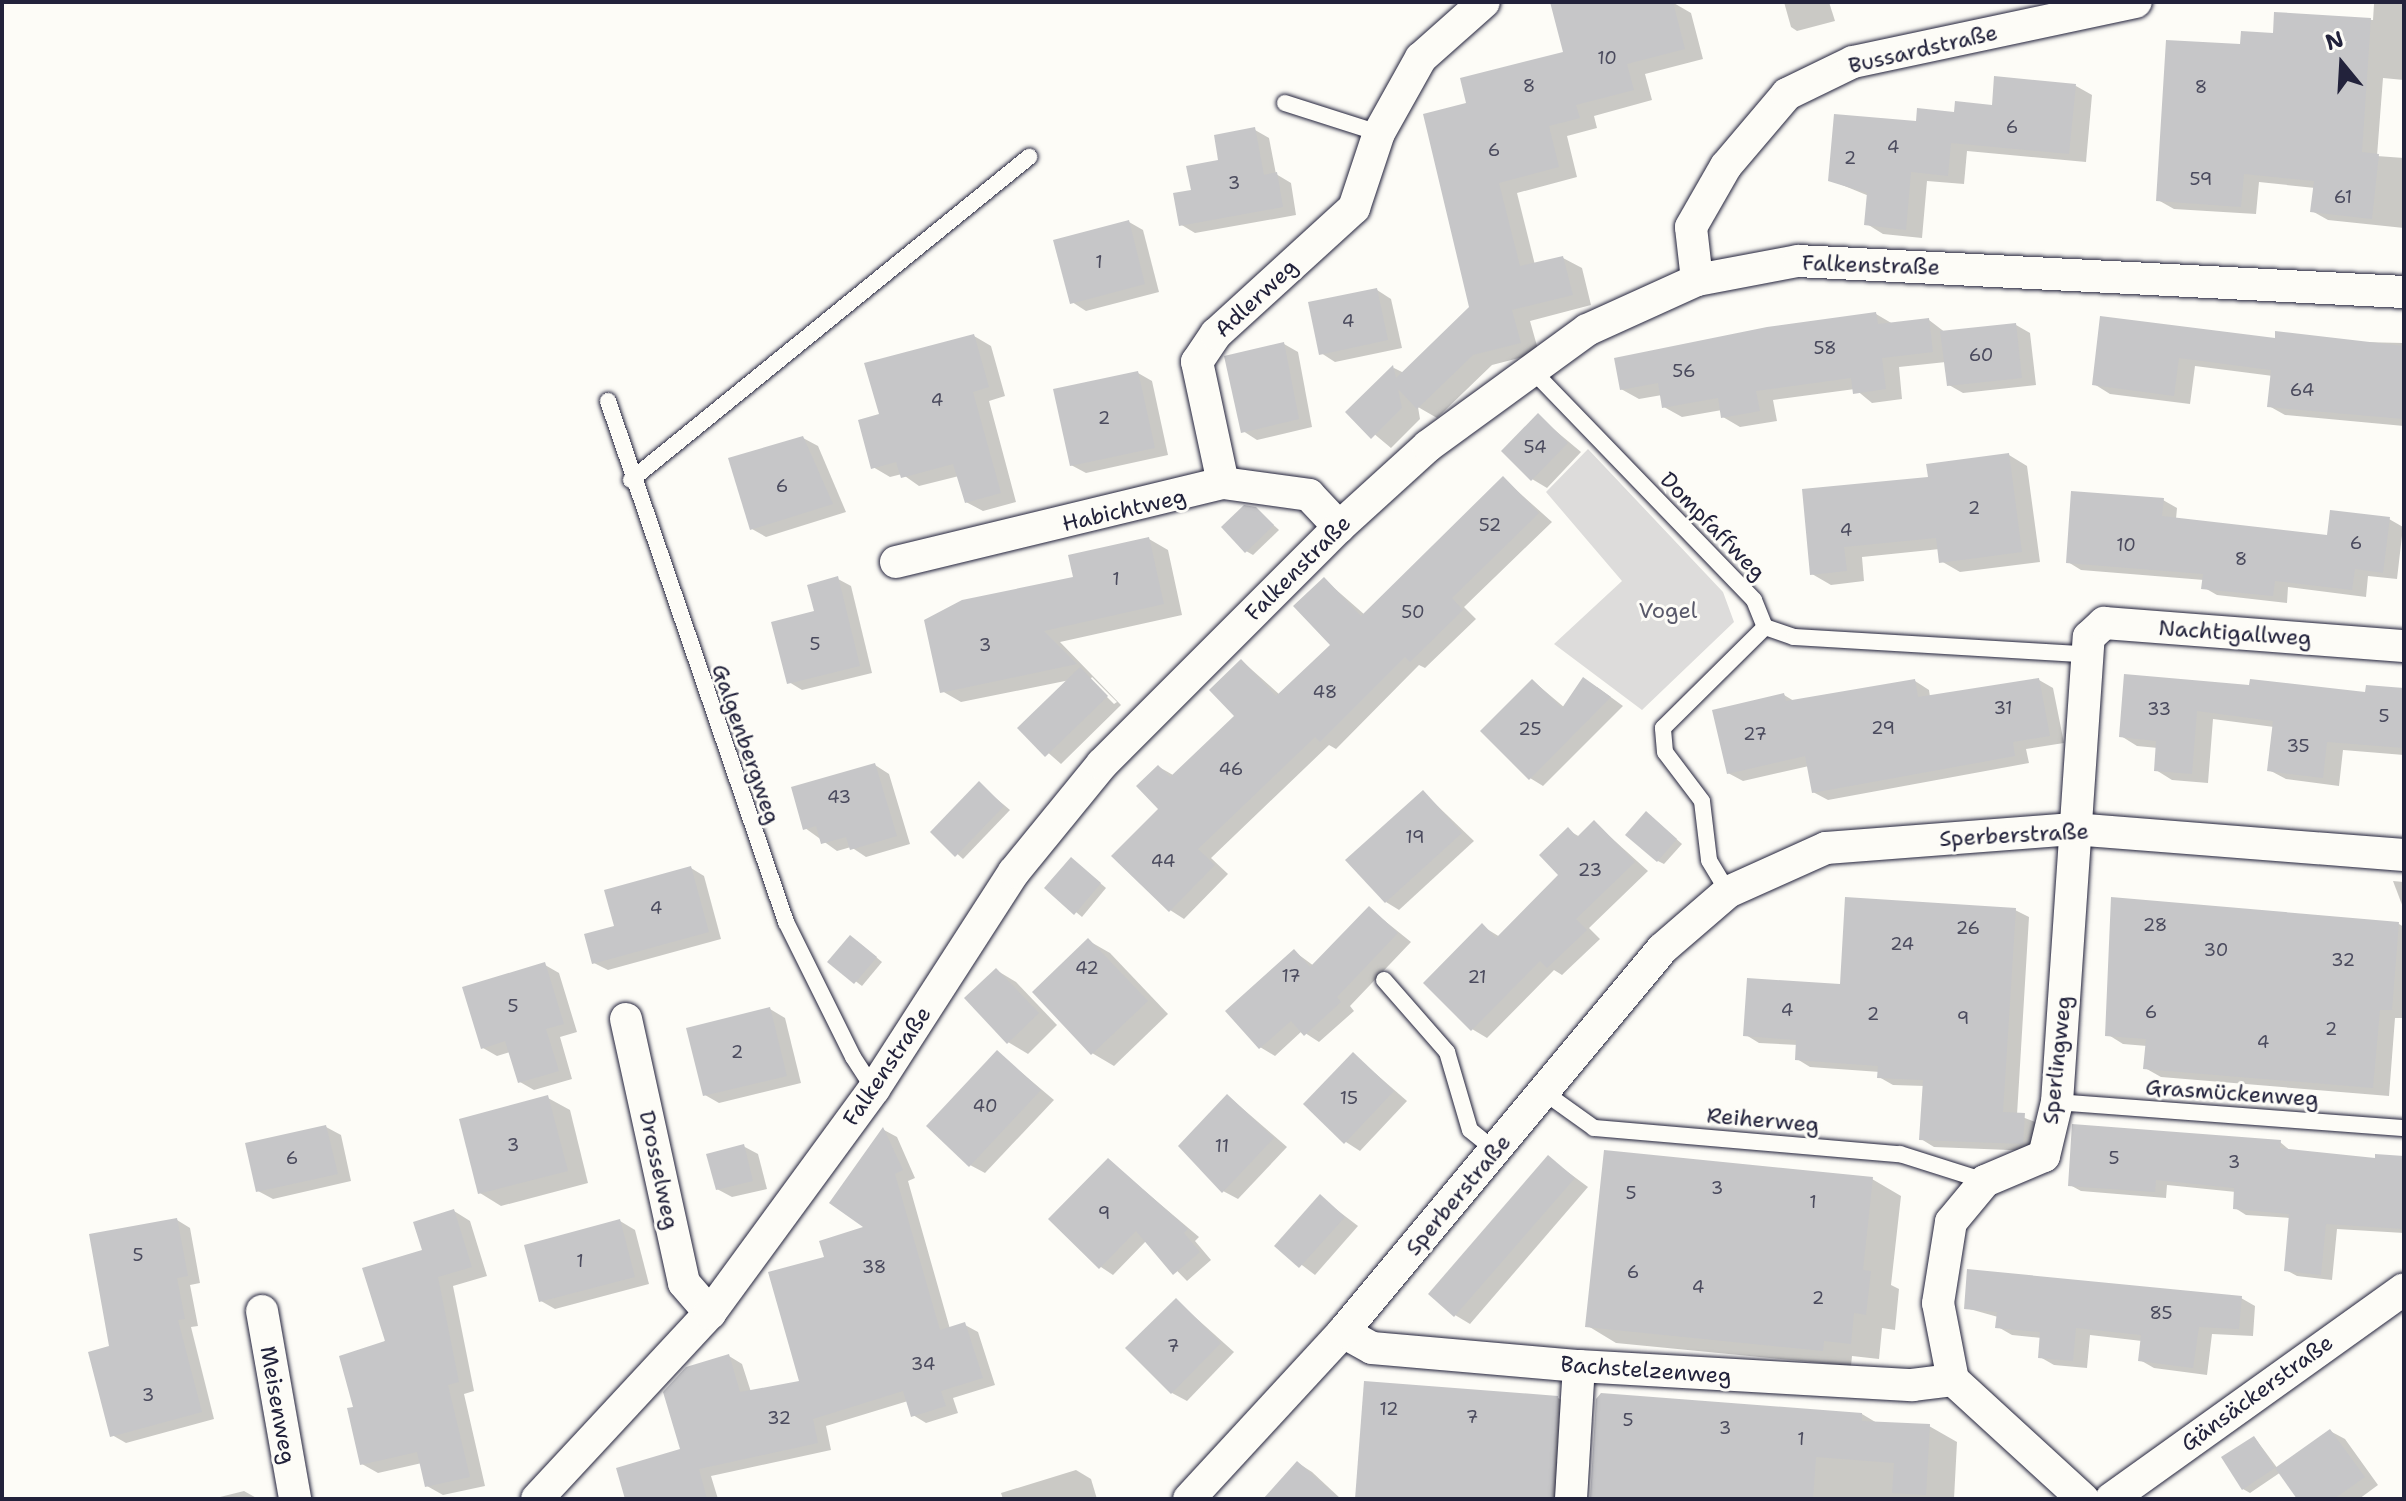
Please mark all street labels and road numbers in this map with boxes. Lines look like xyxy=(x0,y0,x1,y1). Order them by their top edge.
street label: Bussardstraße xyxy=(1846,19,2000,79)
street label: Falkenstraße xyxy=(1801,249,1941,281)
street label: Adlerweg xyxy=(1209,253,1303,343)
street label: Dompfaffweg xyxy=(1655,466,1771,586)
street label: Habichtweg xyxy=(1060,483,1188,537)
street label: Falkenstraße xyxy=(1240,510,1356,626)
street label: Nachtigallweg xyxy=(2157,614,2313,652)
street label: Galgenbergweg xyxy=(706,660,786,828)
street label: Sperberstraße xyxy=(1939,818,2089,852)
street label: Sperlingweg xyxy=(2037,994,2077,1126)
street label: Falkenstraße xyxy=(837,1001,937,1131)
street label: Grasmückenweg xyxy=(2144,1074,2320,1112)
street label: Reiherweg xyxy=(1706,1102,1820,1138)
street label: Drosselweg xyxy=(634,1108,684,1232)
street label: Sperberstraße xyxy=(1400,1129,1516,1261)
street label: Gänsäckerstraße xyxy=(2176,1329,2338,1457)
street label: Meisenweg xyxy=(255,1344,301,1466)
street label: Bachstelzenweg xyxy=(1560,1351,1732,1389)

